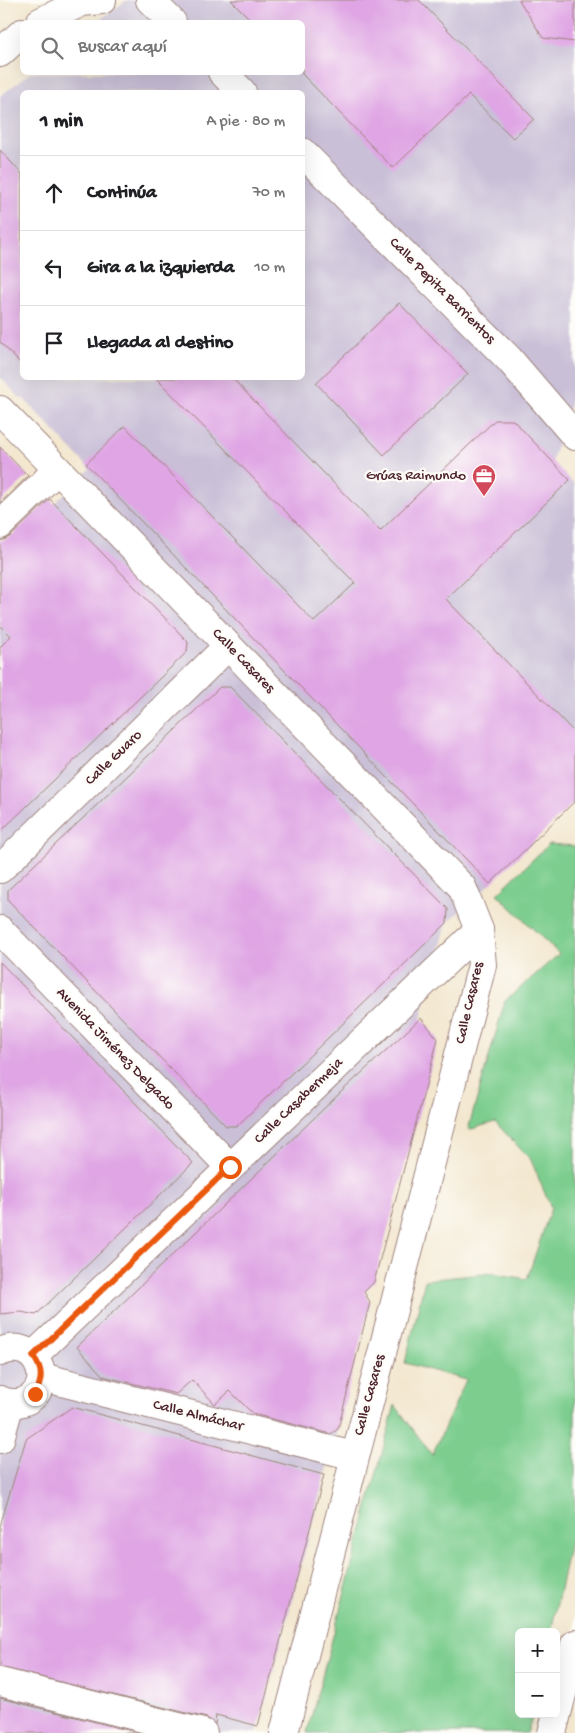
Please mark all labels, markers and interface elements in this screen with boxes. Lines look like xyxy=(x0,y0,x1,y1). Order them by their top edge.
search box xyxy=(20,20,305,75)
icon: search xyxy=(38,34,66,62)
text: Buscar aquí xyxy=(78,36,167,59)
text: 1 min xyxy=(40,110,83,135)
text: A pie · 80 m xyxy=(207,113,285,132)
icon: ahead xyxy=(40,179,68,207)
text: Continúa xyxy=(87,182,157,205)
text: 70 m xyxy=(252,184,285,203)
street label: Calle Pepita Barrientos xyxy=(385,234,499,348)
icon: left xyxy=(40,254,68,282)
text: Gira a la izquierda xyxy=(87,257,234,280)
text: 10 m xyxy=(254,259,285,278)
icon: arrive xyxy=(40,329,68,357)
text: Llegada al destino xyxy=(87,332,233,355)
office icon: Grúas Raimundo xyxy=(471,463,497,497)
place label: Grúas Raimundo xyxy=(366,467,466,485)
street label: Calle Casares xyxy=(208,625,279,698)
street label: Calle Guaro xyxy=(82,726,146,790)
street label: Calle Casares xyxy=(452,960,488,1046)
street label: Avenida Jiménez Delgado xyxy=(52,984,178,1114)
street label: Calle Casabermeja xyxy=(251,1054,348,1148)
route start xyxy=(219,1156,242,1179)
street label: Calle Casares xyxy=(351,1352,390,1438)
route end xyxy=(24,1383,47,1406)
street label: Calle Almáchar xyxy=(151,1396,247,1436)
map controls xyxy=(515,1628,560,1718)
button: + xyxy=(515,1628,560,1673)
button: − xyxy=(515,1673,560,1718)

